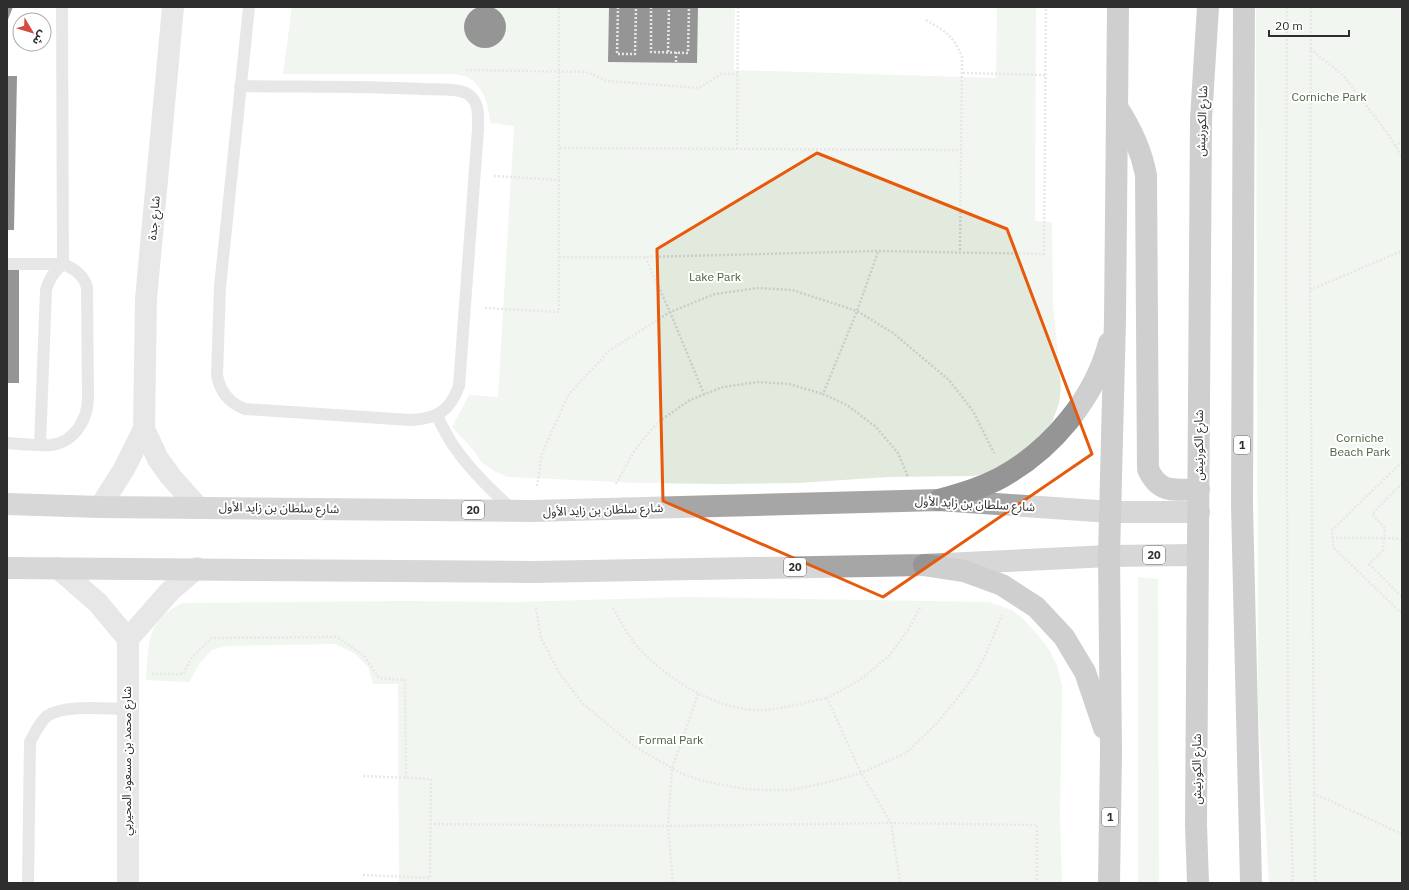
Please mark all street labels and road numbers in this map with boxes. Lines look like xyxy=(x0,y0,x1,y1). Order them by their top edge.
street label: شارع الكورنيش xyxy=(1193,85,1212,157)
street label: شارع جدة xyxy=(144,195,165,241)
street label: شارع الكورنيش xyxy=(1191,410,1208,480)
road number: 1 xyxy=(1234,436,1250,454)
street label: شارع سلطان بن زايد الأول xyxy=(914,493,1036,516)
street label: شارع سلطان بن زايد الأول xyxy=(219,499,339,518)
street label: شارع سلطان بن زايد الأول xyxy=(543,500,663,521)
road number: 20 xyxy=(462,501,484,519)
road number: 20 xyxy=(1143,546,1165,564)
road number: 20 xyxy=(784,558,806,576)
street label: شارع محمد بن مسعود المحيربي xyxy=(119,686,137,836)
street label: شارع الكورنيش xyxy=(1189,734,1206,804)
road number: 1 xyxy=(1102,808,1118,826)

